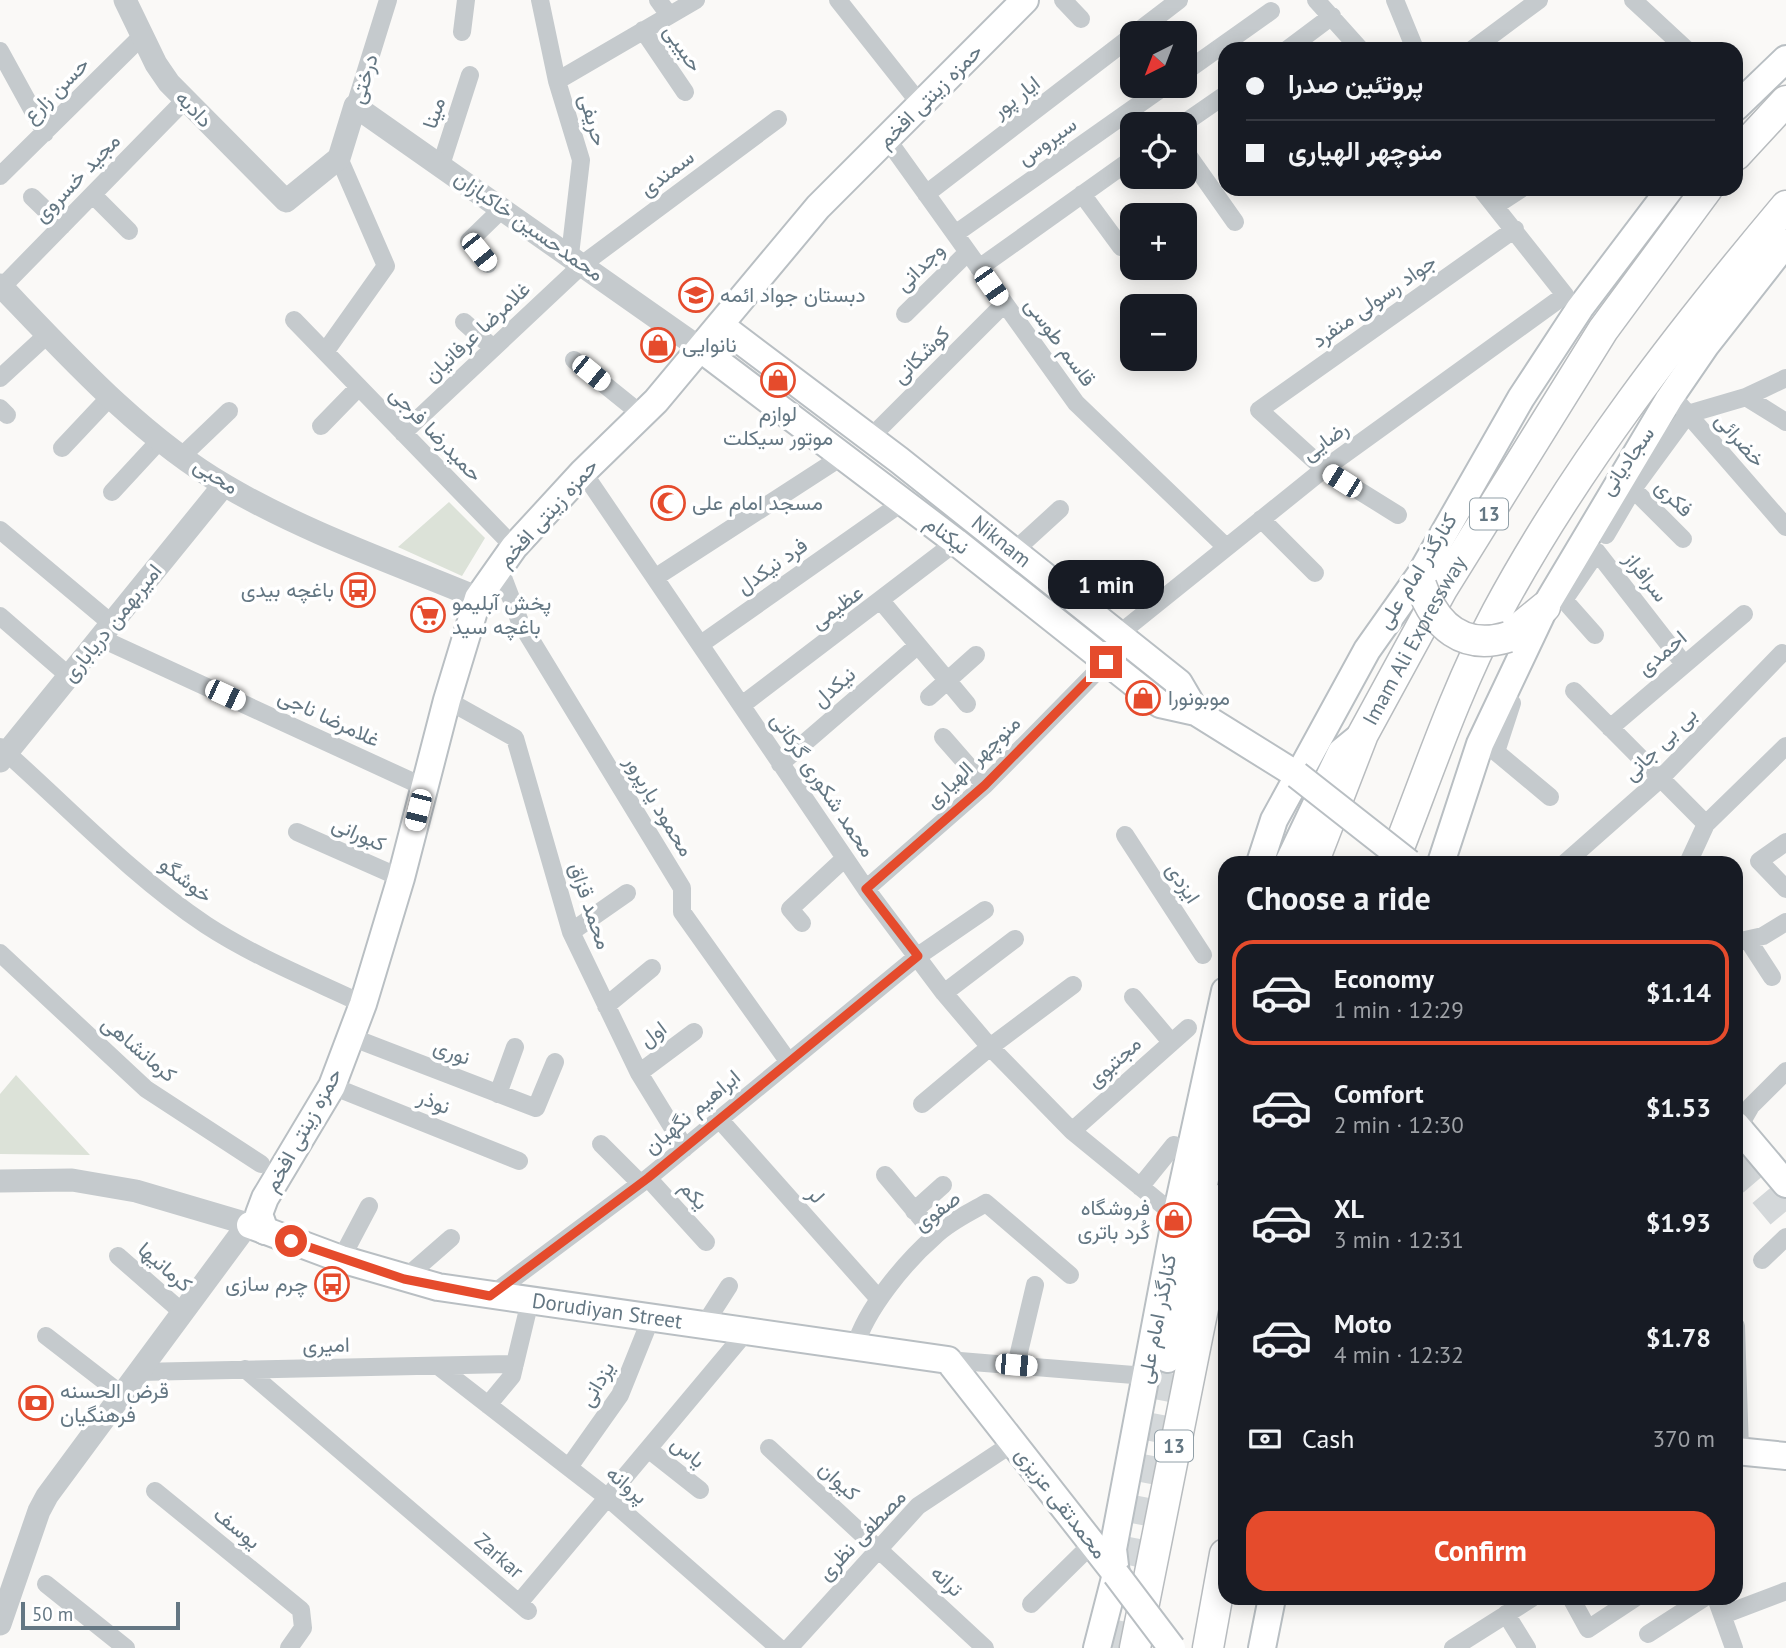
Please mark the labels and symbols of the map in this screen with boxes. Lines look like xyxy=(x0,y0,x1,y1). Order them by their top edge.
street label: حبیبی xyxy=(658,19,709,77)
north arrow xyxy=(1120,21,1197,98)
street label: حمزه زینتی افخم xyxy=(871,37,989,155)
street label: حسن زارع xyxy=(17,51,95,129)
street label: درختی xyxy=(343,51,384,107)
street label: ایار پور xyxy=(985,69,1046,125)
street label: دادبه xyxy=(170,84,219,133)
street label: حریفی xyxy=(573,91,614,149)
street label: مینا xyxy=(416,94,451,132)
street label: سیروس xyxy=(1012,110,1082,171)
street label: مجید خسروی xyxy=(27,127,126,228)
street label: سمندی xyxy=(634,143,699,202)
street label: محمدحسین خاکبازان xyxy=(449,164,609,287)
car xyxy=(458,229,501,275)
street label: وجدانی xyxy=(889,236,950,297)
street label: جواد رسولی منفرد xyxy=(1306,248,1441,353)
car xyxy=(971,263,1012,309)
street label: غلامرضا عرفانیان xyxy=(418,275,536,388)
school or university icon: دبستان جواد ائمه xyxy=(677,276,715,314)
place label: دبستان جواد ائمه xyxy=(720,281,866,308)
street label: قاسم طوسی xyxy=(1018,292,1102,392)
street label: کوشکانی xyxy=(886,320,955,389)
shop icon: نانوایی xyxy=(639,326,677,364)
place label: نانوایی xyxy=(682,331,737,358)
car xyxy=(569,352,614,394)
shop icon: لوازم موتور سیکلت xyxy=(759,361,797,399)
street label: حمیدرضا فرجی xyxy=(384,380,489,487)
place label: لوازم موتور سیکلت xyxy=(723,400,833,451)
street label: خضرائی xyxy=(1709,407,1771,473)
street label: رضایی xyxy=(1296,414,1354,467)
street label: سجادیانی xyxy=(1593,421,1660,500)
street label: محبی xyxy=(189,451,244,500)
street label: حمزه زینتی افخم xyxy=(492,452,604,574)
car xyxy=(1319,461,1366,501)
street label: فکری xyxy=(1650,473,1699,522)
mosque icon: مسجد امام علی xyxy=(649,484,687,522)
place label: مسجد امام علی xyxy=(692,489,823,517)
road number: 13 xyxy=(1470,499,1508,530)
street label: کنارگذر امام علی xyxy=(1370,508,1464,634)
street label: نیکنام xyxy=(919,509,975,561)
street label: Niknam xyxy=(966,509,1037,573)
street label: فرد نیکدل xyxy=(731,531,812,600)
street label: سرافراز xyxy=(1618,545,1674,607)
street label: Imam Ali Expressway xyxy=(1356,550,1472,730)
street label: امیربهمن دریاباری xyxy=(56,558,168,687)
callout: 1 min xyxy=(1048,560,1164,610)
bus stop icon: باغچه بیدی xyxy=(339,571,377,609)
place label: باغچه بیدی xyxy=(241,576,334,604)
street label: عظیمی xyxy=(805,578,868,635)
place label: پخش آبلیمو باغچه سید xyxy=(452,589,551,641)
supermarket icon: پخش آبلیمو باغچه سید xyxy=(409,596,447,634)
street label: احمدی xyxy=(1631,624,1692,681)
route end xyxy=(1090,646,1122,678)
street label: نیکدل xyxy=(806,660,861,713)
car xyxy=(202,677,249,713)
shop icon: موبونورا xyxy=(1124,679,1162,717)
street label: غلامرضا ناجی xyxy=(274,682,384,753)
place label: موبونورا xyxy=(1168,684,1230,711)
street label: بی بی جانی xyxy=(1617,701,1702,786)
street label: محمد شکوری گرکانی xyxy=(765,707,882,862)
street label: منوچهر الهیاری xyxy=(919,709,1027,815)
street label: محمود یارپرور xyxy=(617,749,700,862)
car xyxy=(403,787,434,833)
street label: کبورانی xyxy=(328,810,390,857)
street label: خوشگو xyxy=(154,850,218,909)
street label: ایزدی xyxy=(1160,857,1207,908)
street label: محمد قزاق xyxy=(563,859,618,953)
street label: کرمانشاهی xyxy=(96,1009,182,1088)
street label: اول xyxy=(634,1015,672,1053)
street label: مجتبوی xyxy=(1081,1030,1147,1093)
street label: نوری xyxy=(430,1032,474,1071)
street label: حمزه زینتی افخم xyxy=(257,1063,349,1197)
street label: ابراهیم نگهبان xyxy=(638,1063,746,1161)
street label: نوذر xyxy=(413,1083,454,1120)
street label: یکم xyxy=(673,1174,715,1216)
street label: لر xyxy=(801,1180,831,1209)
street label: صفوی xyxy=(908,1184,966,1237)
place label: فروشگاه کُرد باتری xyxy=(1077,1194,1150,1245)
shop icon: فروشگاه کُرد باتری xyxy=(1155,1201,1193,1239)
route start xyxy=(275,1225,307,1257)
street label: کرمانیها xyxy=(133,1236,198,1298)
street label: کنارگذر امام علی xyxy=(1131,1252,1183,1386)
bus stop icon: چرم سازی xyxy=(313,1265,351,1303)
place label: چرم سازی xyxy=(225,1270,308,1298)
street label: Dorudiyan Street xyxy=(530,1287,684,1335)
street label: امیری xyxy=(302,1331,350,1358)
car xyxy=(995,1353,1038,1377)
street label: یزدانی xyxy=(573,1356,620,1411)
place label: قرض الحسنه فرهنگیان xyxy=(60,1377,169,1428)
bank icon: قرض الحسنه فرهنگیان xyxy=(17,1384,55,1422)
street label: یاس xyxy=(665,1430,711,1474)
road number: 13 xyxy=(1155,1430,1193,1462)
street label: محمدتقی عزیزی xyxy=(1009,1441,1113,1564)
street label: کیوان xyxy=(813,1455,866,1506)
street label: پروانه xyxy=(600,1459,654,1511)
street label: مصطفی نظری xyxy=(812,1483,912,1586)
street label: یوسف xyxy=(208,1500,266,1555)
street label: Zarkar xyxy=(469,1527,529,1584)
street label: ترانه xyxy=(925,1559,969,1602)
scale bar xyxy=(21,1599,180,1631)

